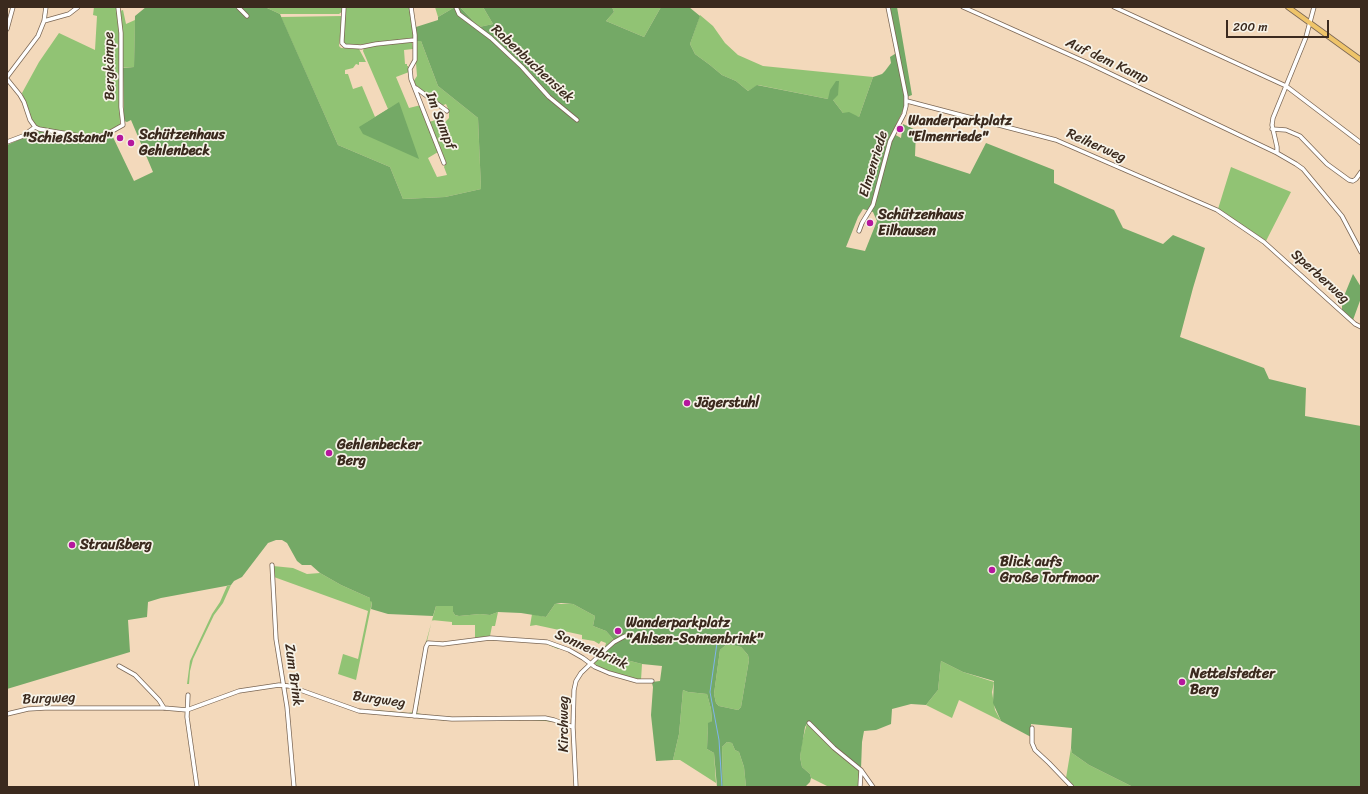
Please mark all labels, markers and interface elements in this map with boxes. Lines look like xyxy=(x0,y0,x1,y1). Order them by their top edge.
scale bar xyxy=(1228,12,1331,38)
text: 200 m xyxy=(1233,16,1267,38)
street label: Rabenbuchensiek xyxy=(487,22,577,106)
street label: Bergkämpe xyxy=(101,32,119,100)
street label: Auf dem Kamp xyxy=(1063,35,1151,87)
street label: Im Sumpf xyxy=(421,90,459,152)
place label: Wanderparkplatz "Elmenriede" xyxy=(908,113,1012,146)
marker: Wanderparkplatz "Elmenriede" xyxy=(895,124,905,134)
street label: Reiherweg xyxy=(1064,125,1128,167)
place label: Schützenhaus Gehlenbeck xyxy=(139,127,225,160)
street label: Elmenriede xyxy=(856,129,892,199)
place label: "Schießstand" xyxy=(23,130,112,146)
marker: "Schießstand" xyxy=(115,133,125,143)
marker: Schützenhaus Gehlenbeck xyxy=(126,138,136,148)
place label: Schützenhaus Eilhausen xyxy=(878,207,964,240)
marker: Schützenhaus Eilhausen xyxy=(865,218,875,228)
street label: Sperberweg xyxy=(1287,246,1353,308)
place label: Jägerstuhl xyxy=(695,395,759,411)
marker: Jägerstuhl xyxy=(682,398,692,408)
place label: Gehlenbecker Berg xyxy=(337,437,421,470)
marker: Gehlenbecker Berg xyxy=(324,448,334,458)
place label: Straußberg xyxy=(80,537,152,553)
marker: Straußberg xyxy=(67,540,77,550)
place label: Blick aufs Große Torfmoor xyxy=(1000,554,1098,586)
marker: Blick aufs Große Torfmoor xyxy=(987,565,997,575)
place label: Wanderparkplatz "Ahlsen-Sonnenbrink" xyxy=(626,615,762,648)
street label: Sonnenbrink xyxy=(552,626,630,674)
marker: Wanderparkplatz "Ahlsen-Sonnenbrink" xyxy=(613,626,623,636)
street label: Zum Brink xyxy=(280,643,306,707)
place label: Nettelstedter Berg xyxy=(1190,666,1275,698)
marker: Nettelstedter Berg xyxy=(1177,677,1187,687)
street label: Burgweg xyxy=(352,688,406,712)
street label: Burgweg xyxy=(22,690,76,708)
street label: Kirchweg xyxy=(556,696,572,752)

